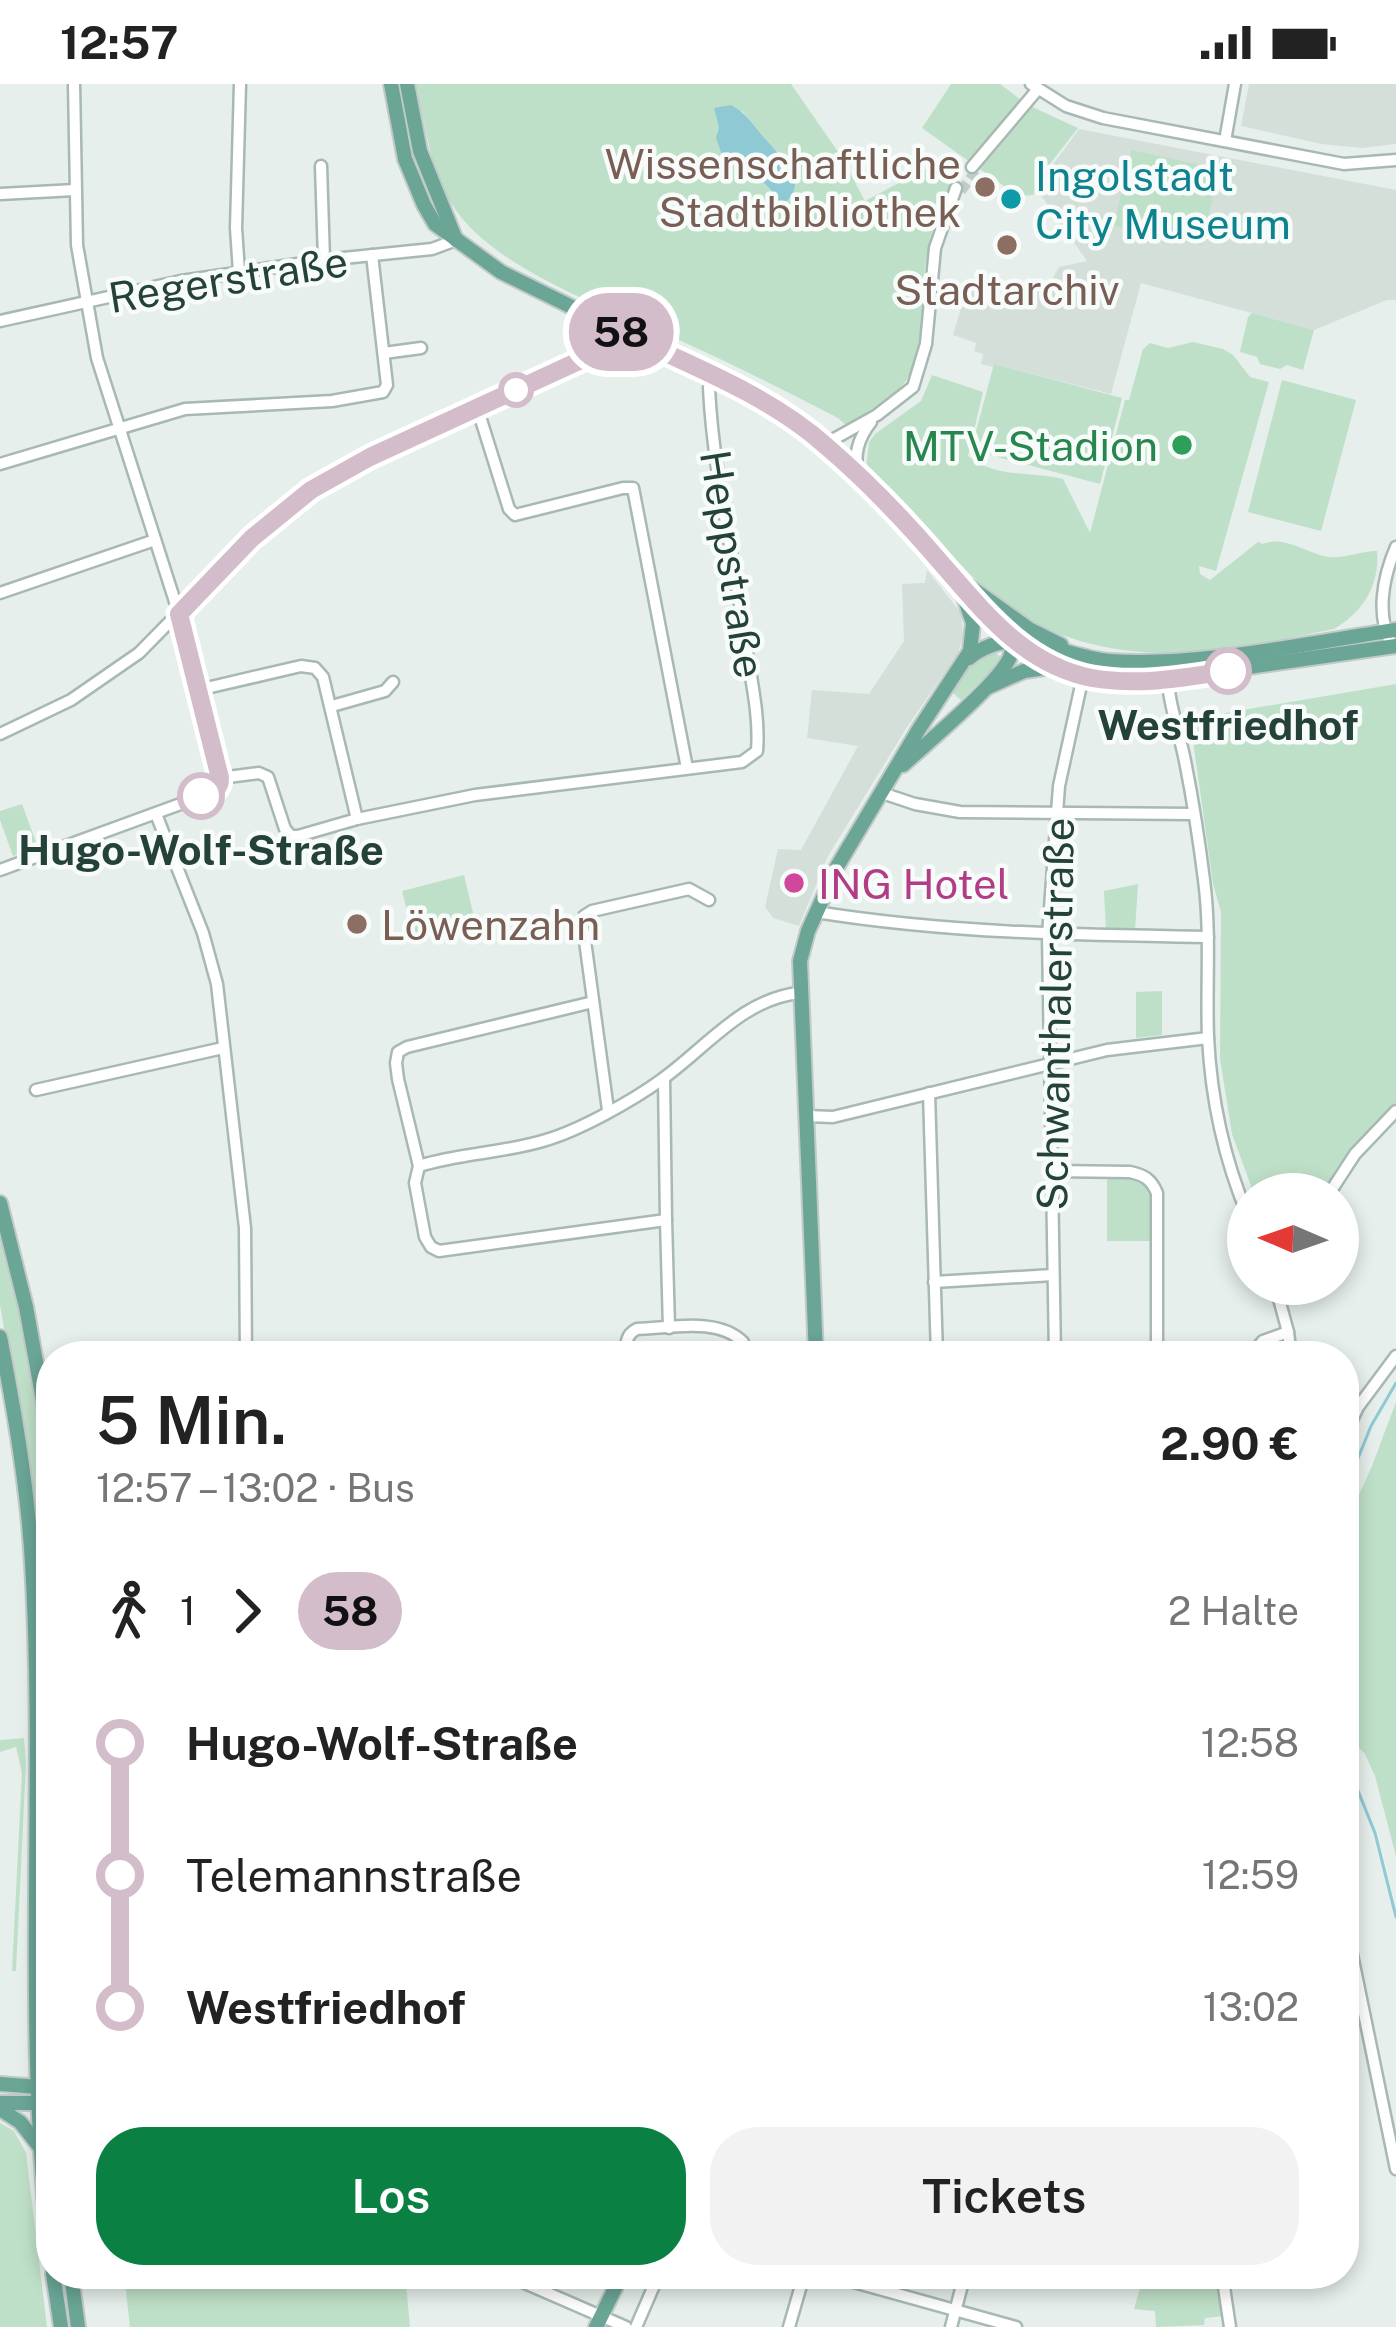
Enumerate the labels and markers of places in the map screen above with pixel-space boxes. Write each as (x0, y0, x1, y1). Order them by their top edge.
place label: Wissenschaftliche Stadtbibliothek (605, 139, 961, 236)
place label: Ingolstadt City Museum (1035, 151, 1291, 248)
marker: Wissenschaftliche Stadtbibliothek (972, 174, 998, 200)
marker: Ingolstadt City Museum (998, 186, 1024, 212)
marker: Stadtarchiv (994, 232, 1020, 258)
place label: Stadtarchiv (894, 265, 1120, 314)
unlabelled marker (500, 374, 532, 406)
place label: MTV-Stadion (903, 421, 1158, 470)
marker: MTV-Stadion (1169, 432, 1195, 458)
marker: Westfriedhof (1206, 649, 1250, 693)
place label: Westfriedhof (1098, 700, 1358, 749)
marker: Hugo-Wolf-Straße (179, 774, 223, 818)
place label: Hugo-Wolf-Straße (18, 825, 384, 874)
place label: ING Hotel (818, 859, 1010, 908)
marker: ING Hotel (781, 870, 807, 896)
place label: Löwenzahn (381, 900, 600, 949)
marker: Löwenzahn (344, 911, 370, 937)

